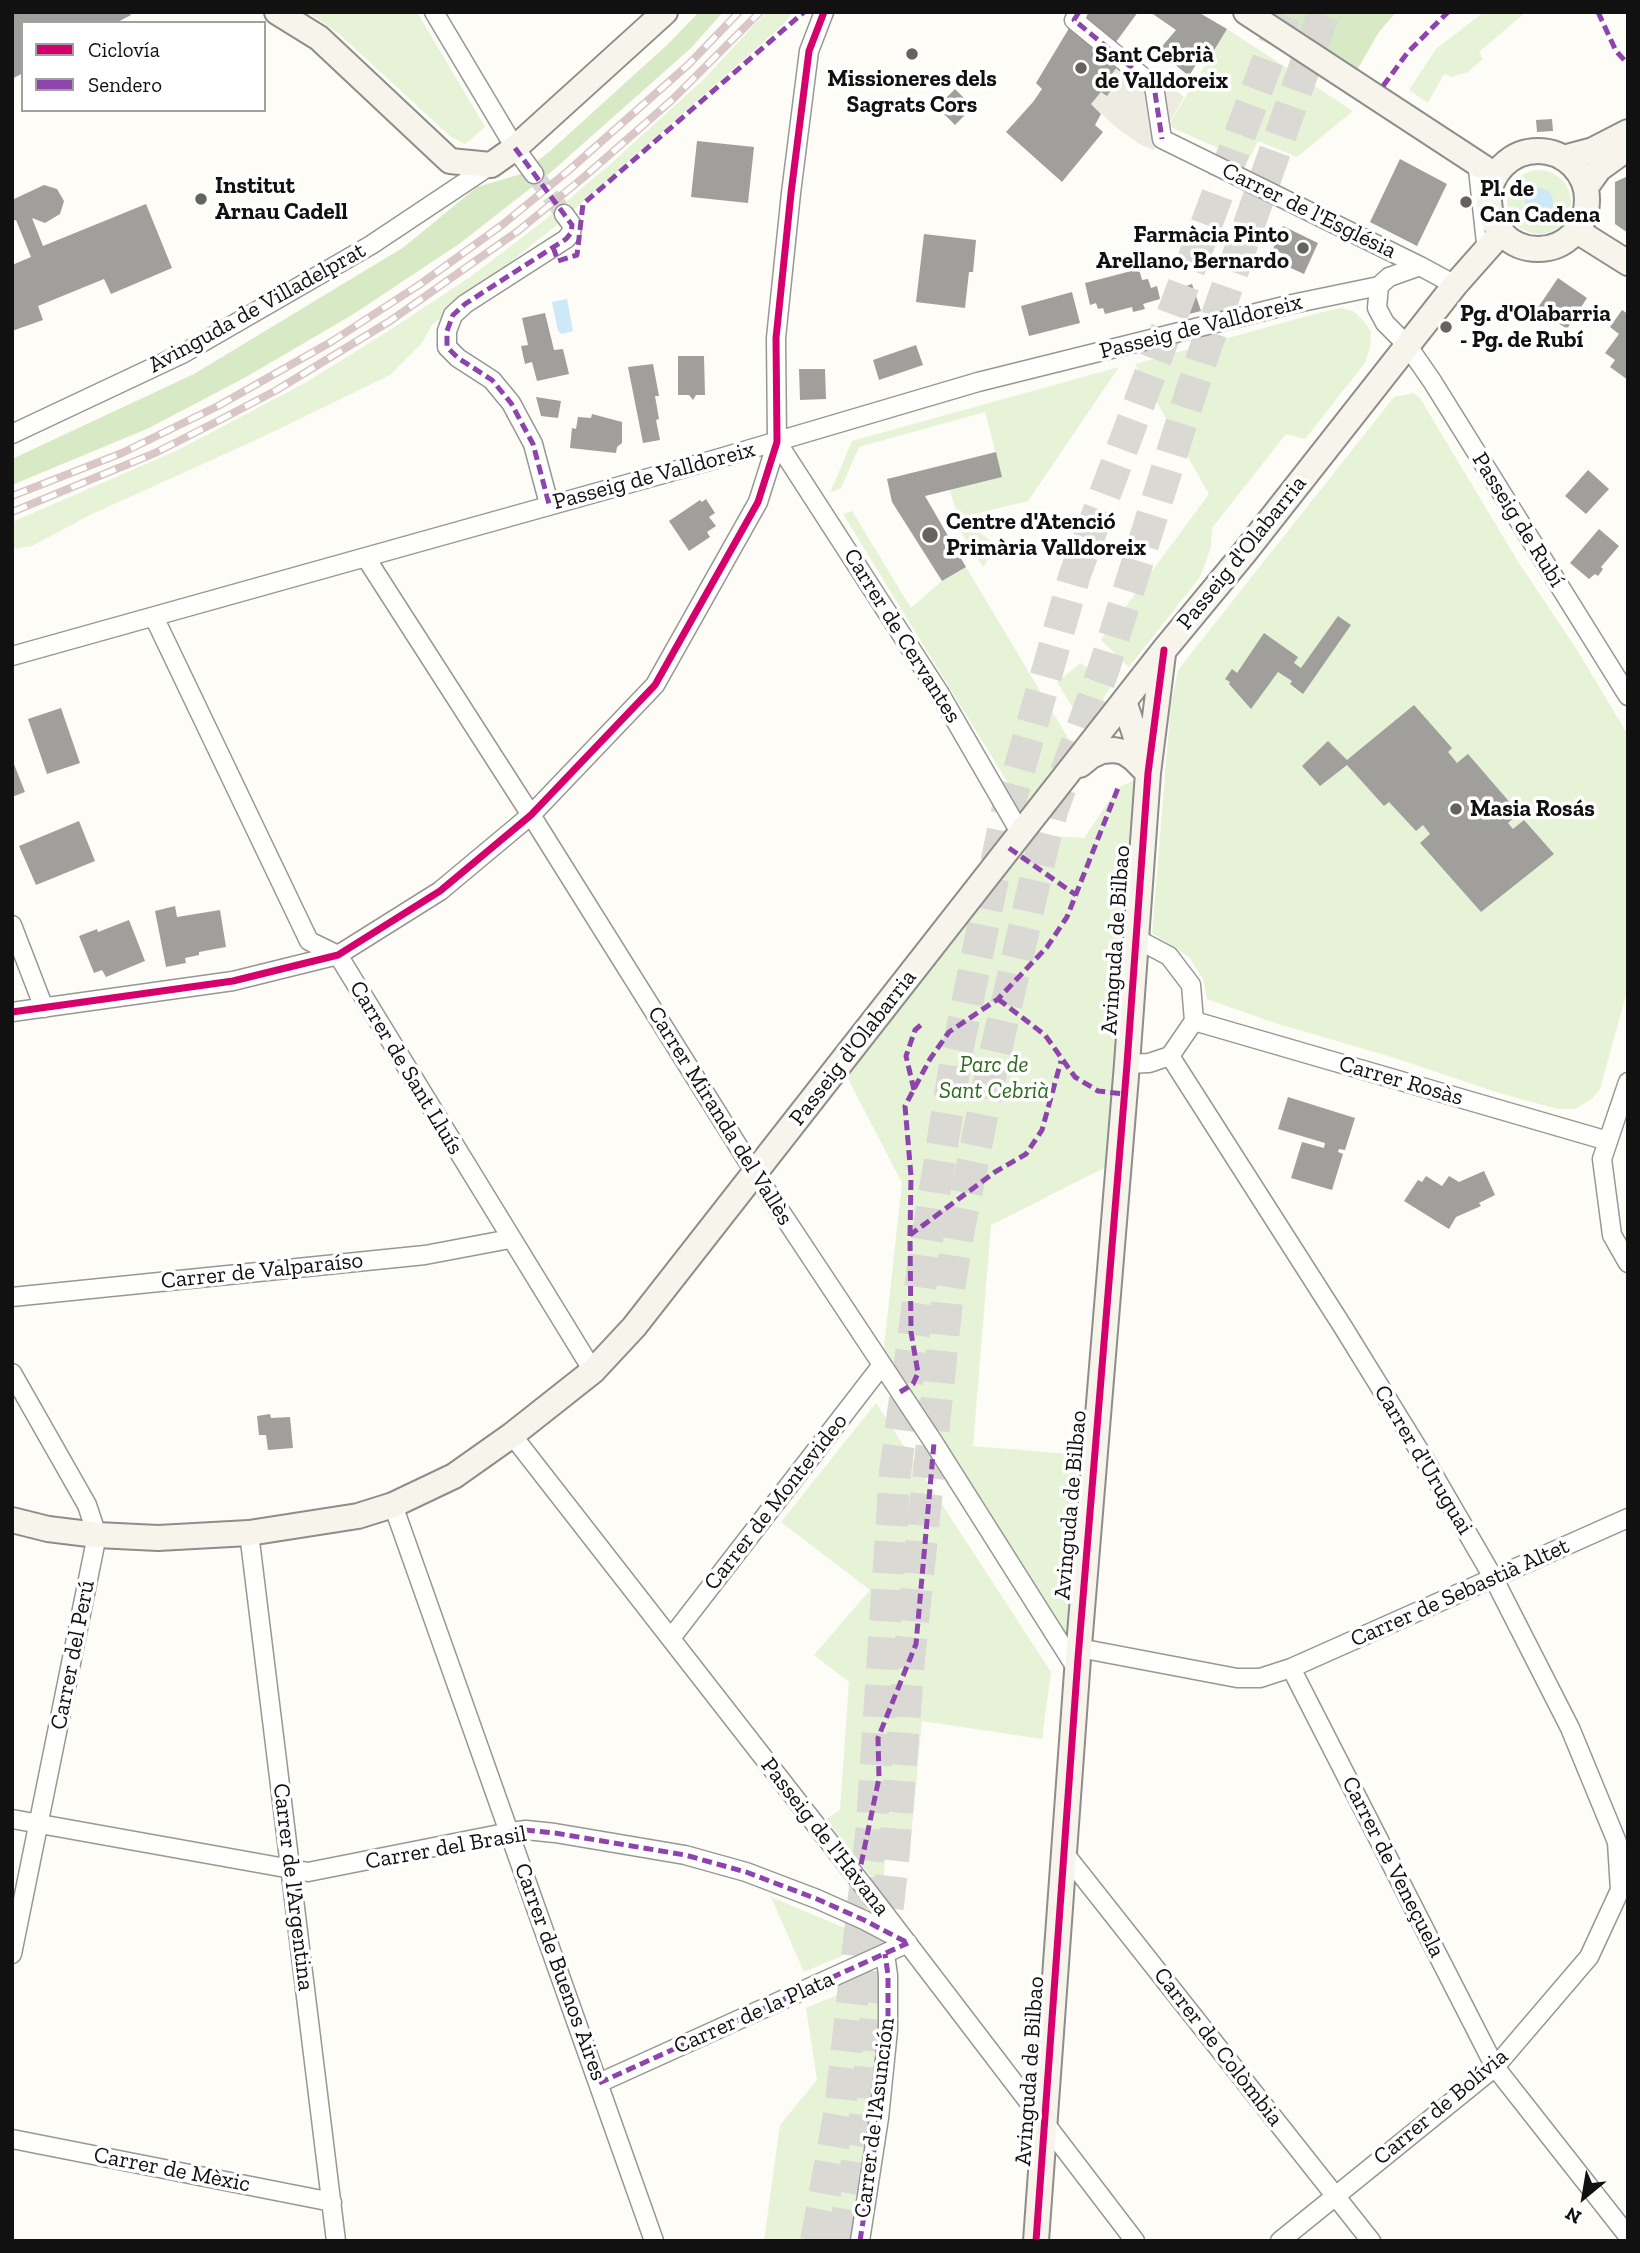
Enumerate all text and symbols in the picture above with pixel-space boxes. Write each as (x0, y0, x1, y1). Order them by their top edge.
legend (21, 21, 266, 112)
text: Ciclovía (88, 37, 160, 62)
place label: Sant Cebrià de Valldoreix (1095, 41, 1228, 95)
marker: Missioneres dels Sagrats Cors (904, 46, 920, 62)
marker: Sant Cebrià de Valldoreix (1073, 60, 1089, 76)
place label: Missioneres dels Sagrats Cors (827, 65, 997, 119)
text: Sendero (88, 72, 162, 97)
street label: Carrer de l'Església (1217, 157, 1401, 265)
place label: Institut Arnau Cadell (215, 172, 348, 226)
place label: Pl. de Can Cadena (1480, 175, 1600, 229)
marker: Institut Arnau Cadell (193, 191, 209, 207)
marker: Pl. de Can Cadena (1458, 194, 1474, 210)
place label: Farmàcia Pinto Arellano, Bernardo (1096, 221, 1289, 275)
street label: Avinguda de Villadelprat (144, 237, 370, 379)
marker: Farmàcia Pinto Arellano, Bernardo (1295, 240, 1311, 256)
street label: Passeig de Valldoreix (1097, 288, 1305, 366)
place label: Pg. d'Olabarria - Pg. de Rubí (1460, 300, 1611, 354)
marker: Pg. d'Olabarria - Pg. de Rubí (1438, 319, 1454, 335)
street label: Passeig de Valldoreix (550, 436, 758, 516)
street label: Passeig de Rubí (1466, 447, 1570, 593)
street label: Passeig d'Olabarria (1171, 470, 1313, 636)
place label: Centre d'Atenció Primària Valldoreix (946, 508, 1146, 562)
marker: Centre d'Atenció Primària Valldoreix (920, 525, 940, 545)
street label: Carrer de Cervantes (837, 544, 967, 728)
place label: Masia Rosás (1470, 795, 1595, 823)
marker: Masia Rosás (1448, 801, 1464, 817)
street label: Avinguda de Bilbao (1096, 844, 1136, 1036)
street label: Passeig d'Olabarria (784, 965, 922, 1131)
street label: Carrer de Sant Lluís (343, 976, 469, 1160)
street label: Carrer Miranda del Vallès (641, 1001, 799, 1231)
street label: Carrer Rosàs (1336, 1050, 1466, 1112)
park label: Parc de Sant Cebrià (939, 1051, 1049, 1105)
street label: Carrer de Valparaíso (160, 1247, 364, 1295)
street label: Carrer d'Uruguai (1368, 1380, 1478, 1540)
street label: Carrer de Montevideo (698, 1408, 854, 1596)
street label: Avinguda de Bilbao (1049, 1409, 1093, 1601)
street label: Carrer de Sebastià Altet (1346, 1532, 1574, 1654)
street label: Carrer del Perú (45, 1578, 101, 1732)
street label: Passeig de l'Havana (755, 1752, 895, 1922)
street label: Carrer de Veneçuela (1335, 1772, 1451, 1962)
street label: Carrer de l'Argentina (267, 1782, 319, 1992)
street label: Carrer del Brasil (363, 1820, 529, 1876)
street label: Carrer de Buenos Aires (508, 1859, 612, 2085)
street label: Carrer de Colòmbia (1147, 1962, 1289, 2132)
street label: Carrer de la Plata (670, 1965, 838, 2061)
street label: Avinguda de Bilbao (1010, 1975, 1050, 2167)
street label: Carrer de l'Asunción (849, 2016, 901, 2220)
street label: Carrer de Bolívia (1368, 2043, 1514, 2171)
street label: Carrer de Mèxic (91, 2141, 253, 2199)
north arrow (1549, 2162, 1619, 2232)
text: N (1561, 2202, 1585, 2229)

